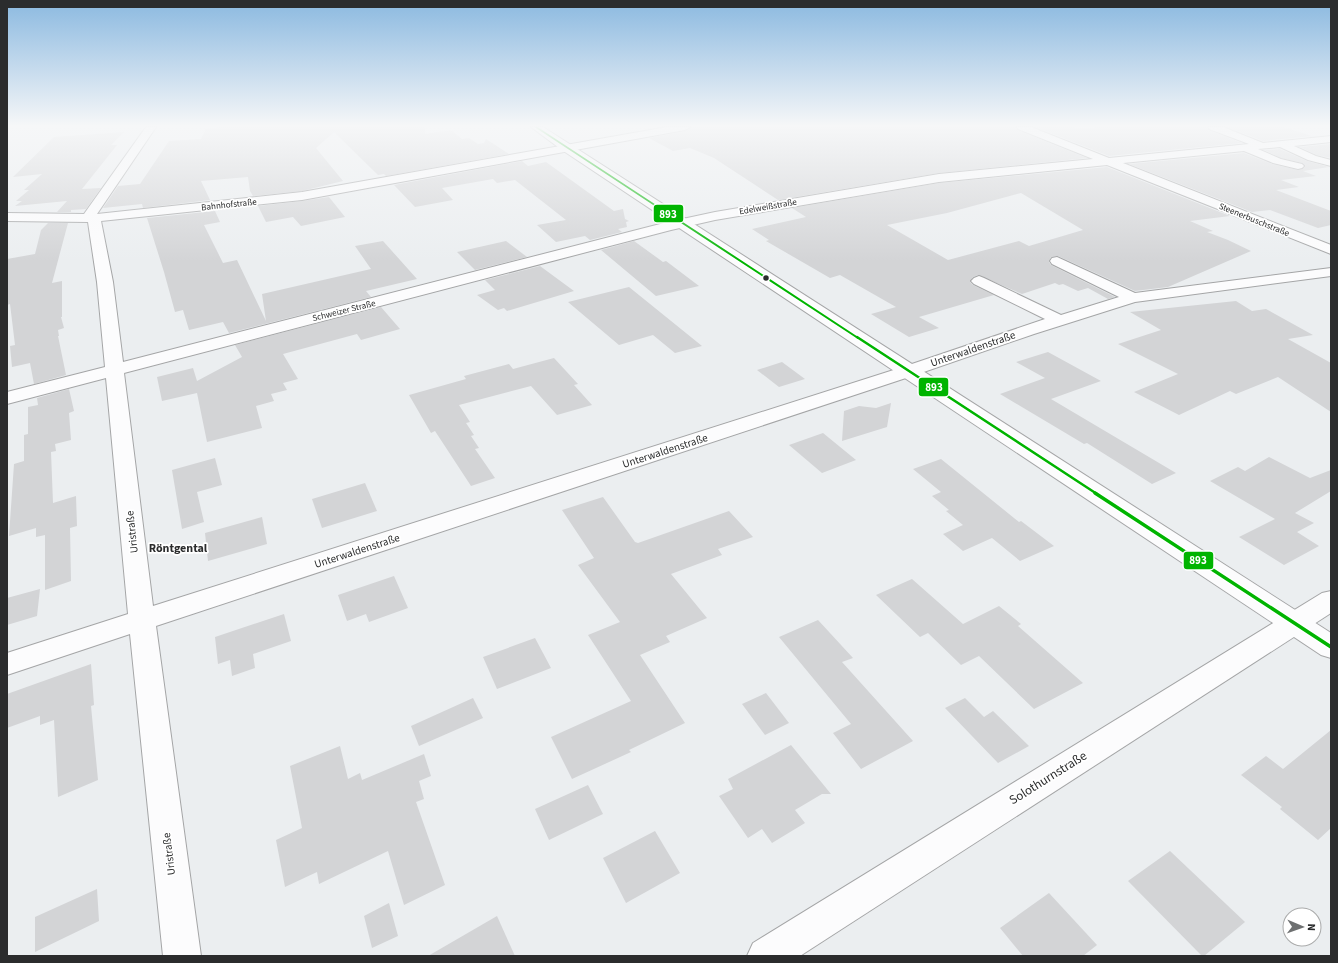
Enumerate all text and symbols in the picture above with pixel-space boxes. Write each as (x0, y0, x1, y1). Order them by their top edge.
street label: Edelweißstraße (738, 195, 798, 218)
street label: Bahnhofstraße (201, 196, 258, 214)
street label: Steenerbuschstraße (1217, 200, 1292, 240)
line badge: 893 (653, 204, 684, 223)
text: 893 (659, 207, 677, 222)
unlabelled marker (761, 273, 771, 283)
street label: Schweizer Straße (311, 297, 378, 325)
street label: Unterwaldenstraße (929, 327, 1018, 371)
line badge: 893 (918, 377, 949, 397)
text: 893 (925, 380, 943, 395)
street label: Unterwaldenstraße (620, 430, 710, 472)
street label: Uristraße (122, 509, 142, 554)
street label: Unterwaldenstraße (312, 530, 402, 572)
district label: Röntgental (149, 540, 208, 557)
line badge: 893 (1183, 551, 1214, 570)
text: 893 (1189, 553, 1207, 568)
street label: Solothurnstraße (1006, 747, 1090, 809)
street label: Uristraße (159, 831, 179, 876)
north arrow (1282, 907, 1322, 947)
text: N (1304, 923, 1319, 931)

